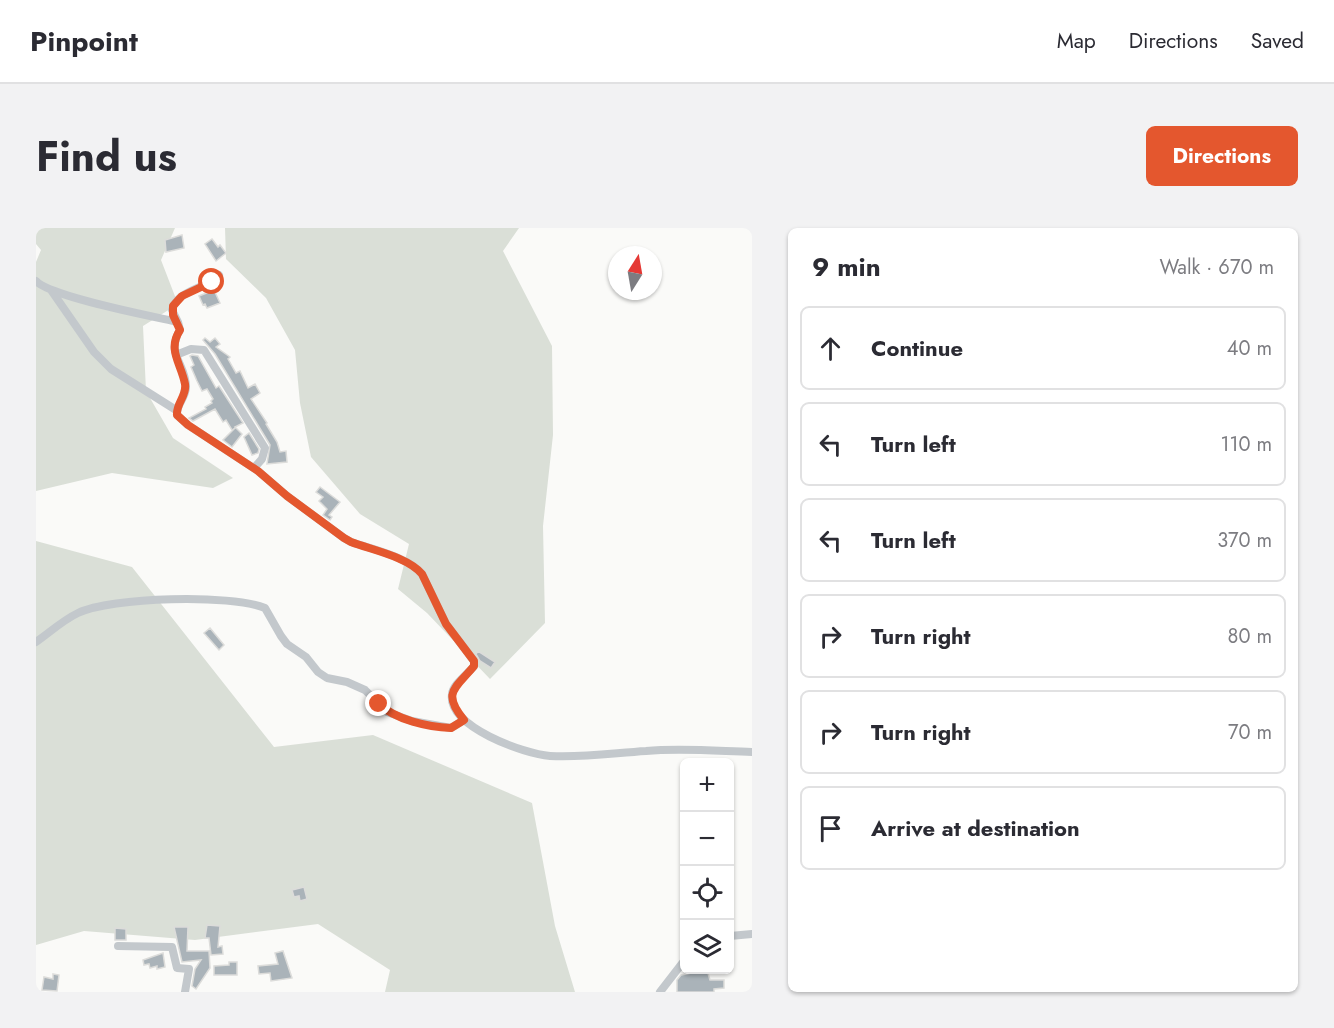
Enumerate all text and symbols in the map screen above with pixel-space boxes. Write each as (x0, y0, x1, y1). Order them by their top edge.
text: Pinpoint (30, 21, 138, 62)
text: Map (1057, 26, 1096, 56)
text: Directions (1129, 26, 1218, 56)
text: Saved (1251, 26, 1304, 56)
text: Find us (36, 126, 177, 187)
button: Directions (1146, 126, 1298, 186)
north arrow (608, 246, 662, 300)
text: 9 min (812, 248, 881, 286)
text: Walk · 670 m (1160, 253, 1274, 282)
route start (198, 268, 224, 294)
icon: ahead (814, 332, 847, 365)
text: Continue (871, 332, 963, 364)
text: 40 m (1227, 334, 1272, 363)
icon: left (814, 428, 847, 461)
text: Turn left (871, 428, 956, 460)
text: 110 m (1220, 430, 1272, 459)
icon: left (814, 524, 847, 557)
text: Turn left (871, 524, 956, 556)
text: 370 m (1217, 526, 1272, 555)
icon: right (814, 620, 847, 653)
text: Turn right (871, 620, 971, 652)
text: 80 m (1227, 622, 1272, 651)
route end (365, 690, 391, 716)
icon: right (814, 716, 847, 749)
text: Turn right (871, 716, 971, 748)
text: 70 m (1228, 718, 1272, 747)
map controls (680, 758, 734, 974)
button: + (680, 758, 734, 812)
button: − (680, 812, 734, 866)
icon: arrive (814, 812, 847, 845)
text: Arrive at destination (871, 812, 1080, 844)
button: locate (680, 866, 734, 920)
button: layers (680, 920, 734, 974)

